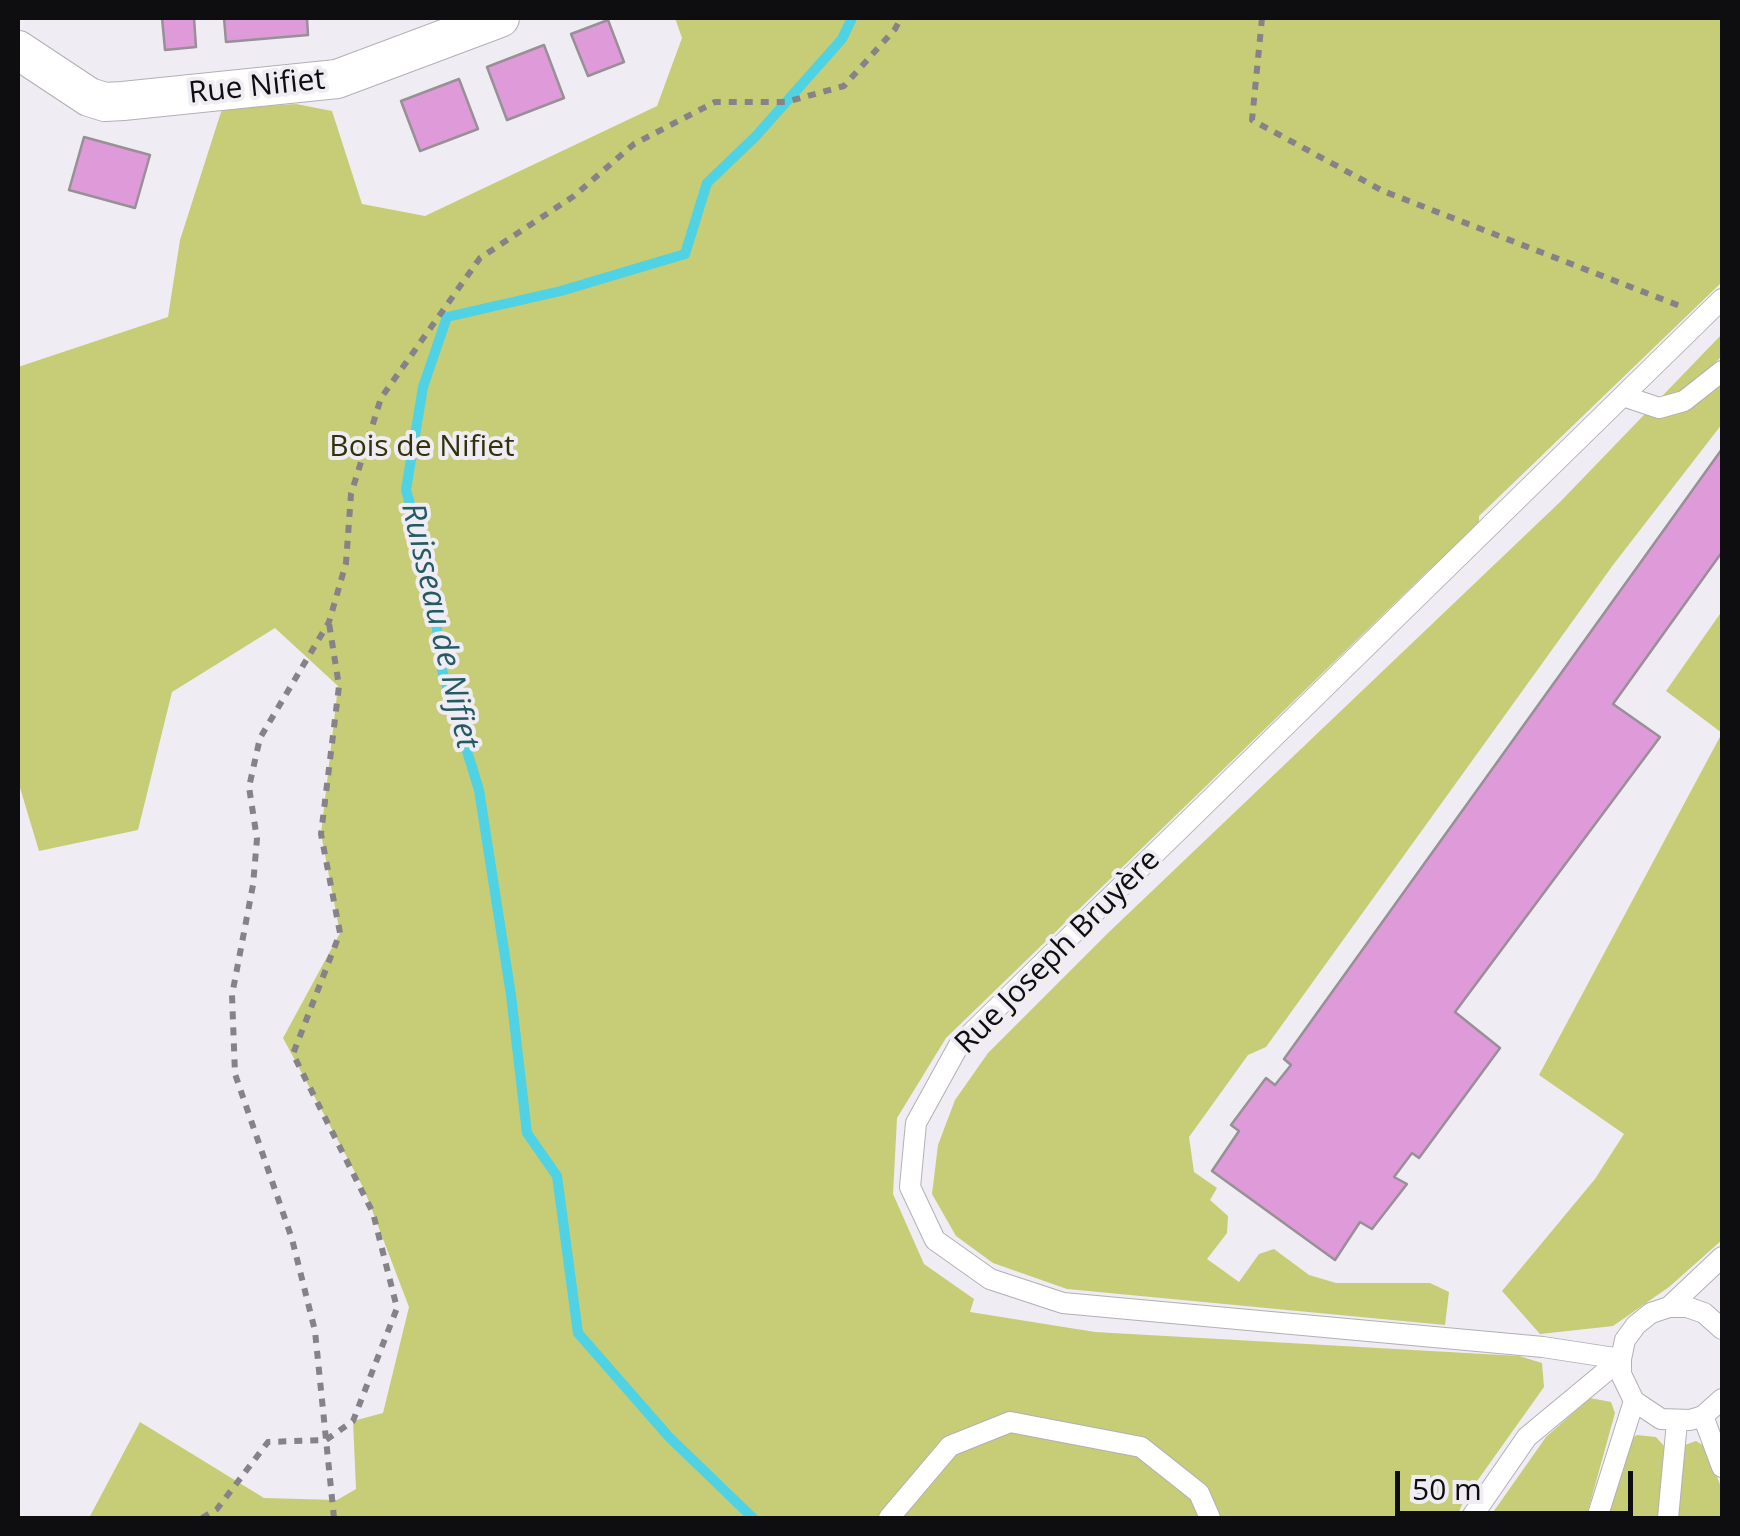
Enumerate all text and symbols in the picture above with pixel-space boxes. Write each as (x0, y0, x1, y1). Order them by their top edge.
street label: Rue Nifiet (187, 62, 327, 112)
park label: Bois de Nifiet (329, 429, 515, 465)
water label: Ruisseau de Nifiet (392, 499, 486, 753)
street label: Rue Joseph Bruyère (948, 842, 1168, 1062)
scale bar (1400, 1451, 1638, 1513)
text: 50 m (1412, 1468, 1482, 1509)

